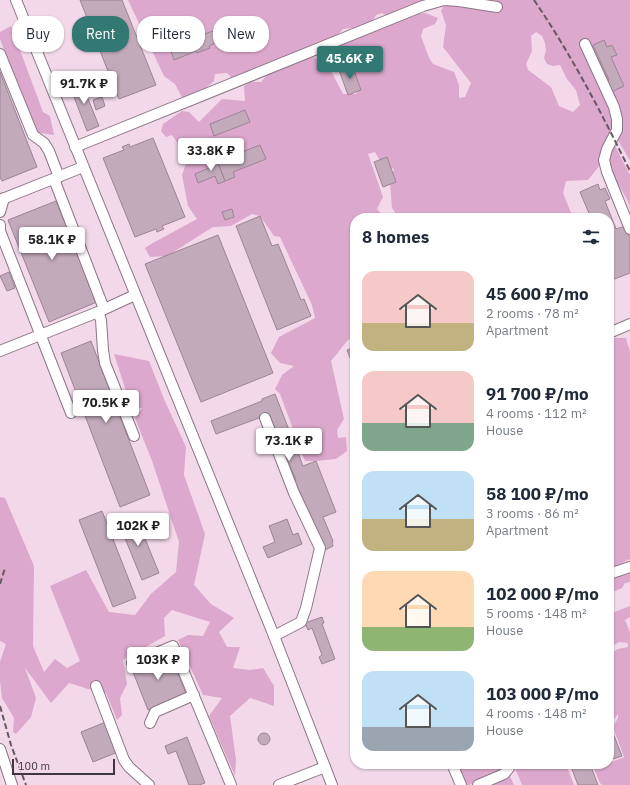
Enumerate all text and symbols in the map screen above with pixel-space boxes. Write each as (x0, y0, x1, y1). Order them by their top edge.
chip: Buy (12, 16, 64, 52)
chip: Rent (72, 16, 129, 52)
chip: Filters (137, 16, 205, 52)
chip: New (213, 16, 269, 52)
pin: 45.6K ₽ (313, 46, 387, 80)
text: 45.6K ₽ (326, 50, 374, 67)
pin: 91.7K ₽ (47, 71, 121, 105)
text: 91.7K ₽ (60, 75, 108, 92)
pin: 33.8K ₽ (174, 138, 248, 172)
text: 33.8K ₽ (187, 142, 235, 159)
text: 8 homes (362, 226, 429, 248)
icon: filters (580, 226, 602, 248)
pin: 58.1K ₽ (15, 227, 89, 261)
text: 58.1K ₽ (28, 231, 76, 248)
text: 45 600 ₽/mo (486, 283, 589, 305)
icon: home (394, 287, 442, 335)
text: 2 rooms · 78 m² (486, 305, 579, 322)
text: Apartment (486, 322, 549, 339)
text: 91 700 ₽/mo (486, 383, 589, 405)
icon: home (394, 387, 442, 435)
pin: 70.5K ₽ (69, 390, 143, 424)
text: 70.5K ₽ (82, 394, 130, 411)
text: 4 rooms · 112 m² (486, 405, 587, 422)
text: House (486, 422, 523, 439)
pin: 73.1K ₽ (252, 428, 326, 462)
text: 73.1K ₽ (265, 432, 313, 449)
text: 58 100 ₽/mo (486, 483, 589, 505)
icon: home (394, 487, 442, 535)
text: 3 rooms · 86 m² (486, 505, 579, 522)
pin: 102K ₽ (105, 513, 171, 547)
text: 102K ₽ (116, 517, 160, 534)
text: Apartment (486, 522, 549, 539)
text: 102 000 ₽/mo (486, 583, 599, 605)
icon: home (394, 587, 442, 635)
text: 5 rooms · 148 m² (486, 605, 587, 622)
text: House (486, 622, 523, 639)
pin: 103K ₽ (125, 647, 191, 681)
text: 103K ₽ (136, 651, 180, 668)
text: 103 000 ₽/mo (486, 683, 599, 705)
icon: home (394, 687, 442, 735)
text: 4 rooms · 148 m² (486, 705, 587, 722)
text: House (486, 722, 523, 739)
scale bar (12, 757, 115, 776)
text: 100 m (18, 759, 50, 773)

